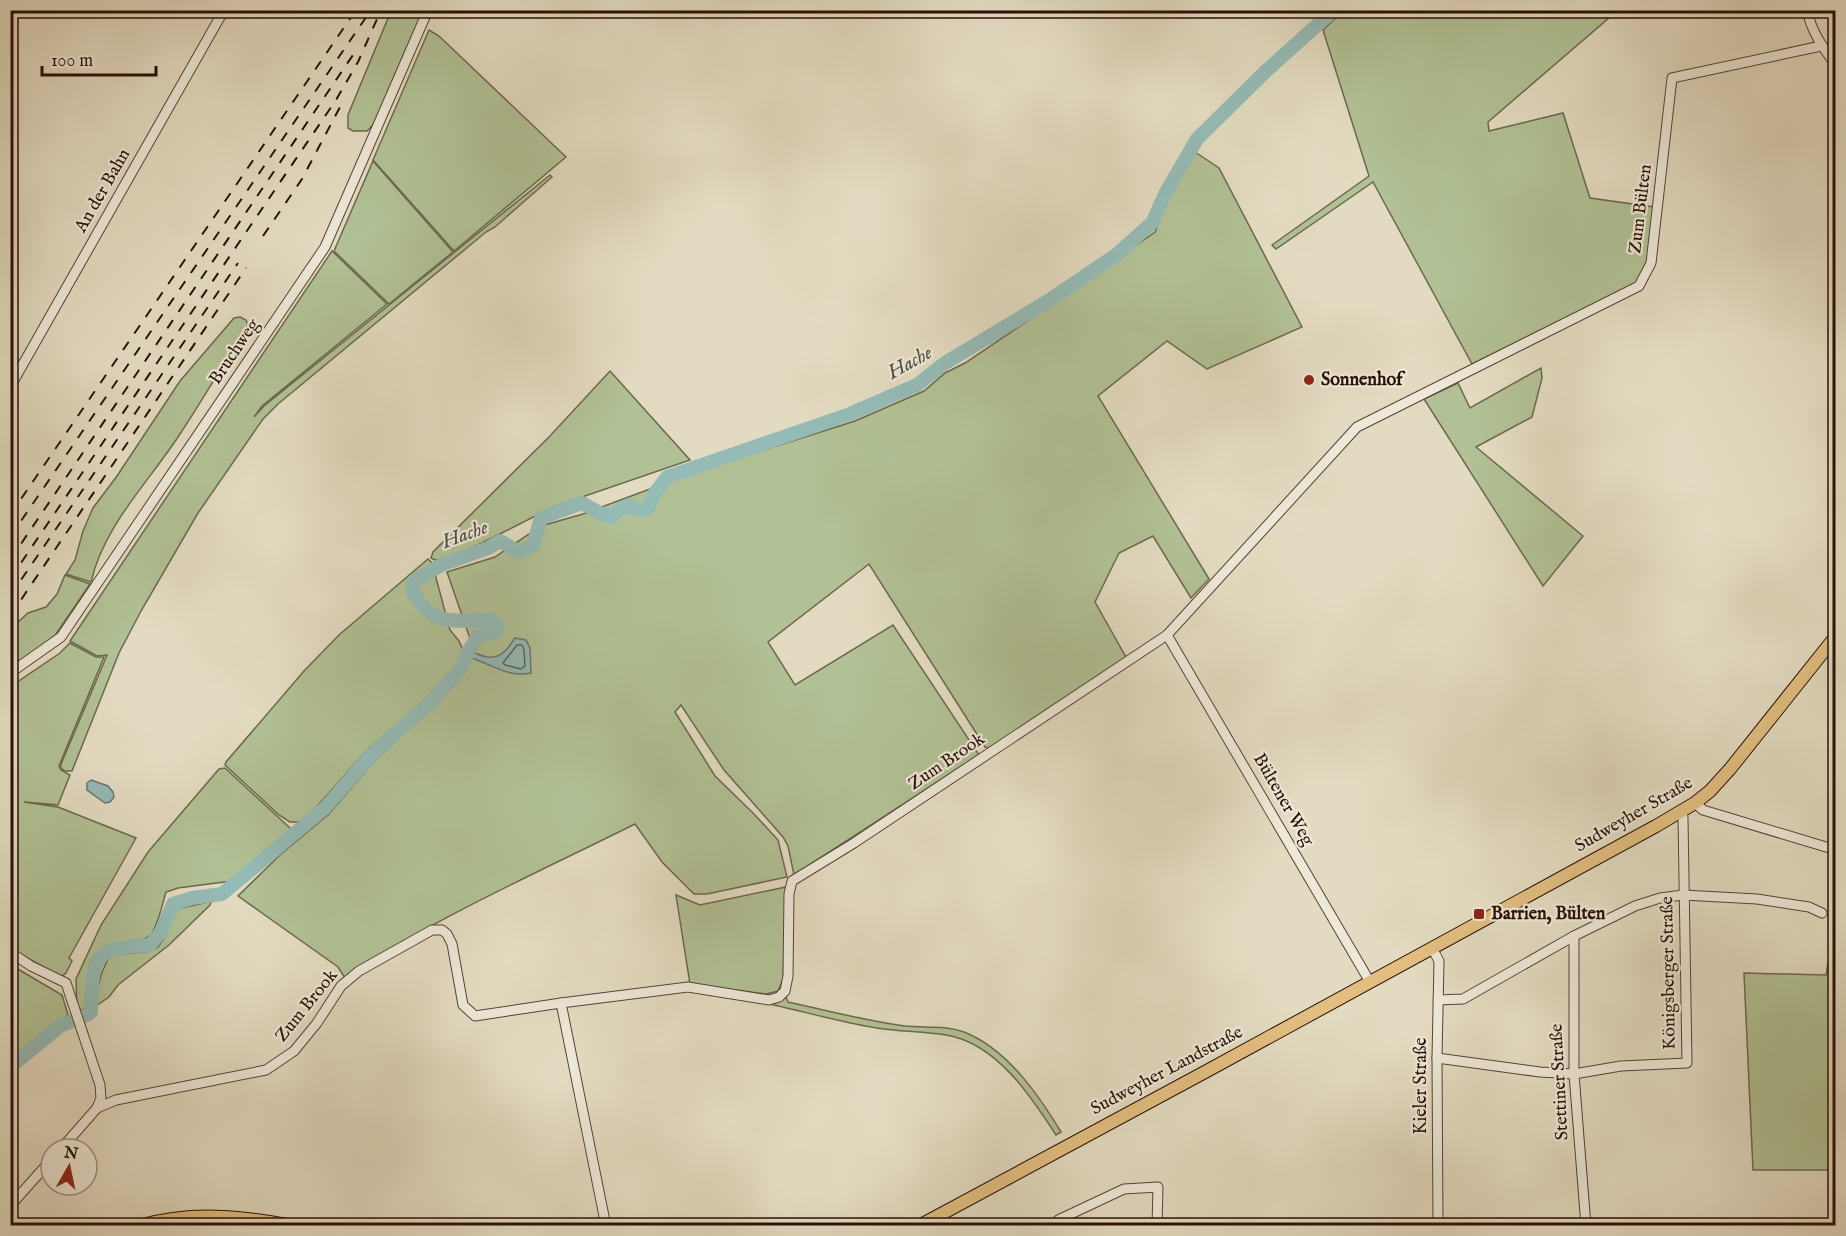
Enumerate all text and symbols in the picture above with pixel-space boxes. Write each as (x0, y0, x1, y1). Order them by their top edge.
scale bar (42, 39, 156, 77)
text: 100 m (51, 50, 93, 73)
street label: An der Bahn (69, 145, 136, 238)
street label: Zum Bülten (1624, 163, 1658, 255)
street label: Bruchweg (205, 314, 266, 389)
water label: Hache (882, 340, 937, 386)
place label: Sonnenhof (1321, 369, 1406, 392)
marker: Sonnenhof (1302, 373, 1316, 387)
water label: Hache (438, 515, 492, 555)
street label: Zum Brook (904, 728, 990, 796)
street label: Bültener Weg (1247, 750, 1319, 851)
street label: Sudweyher Straße (1571, 772, 1697, 858)
street label: Königsberger Straße (1656, 896, 1682, 1050)
place label: Barrien, Bülten (1491, 903, 1606, 926)
marker: Barrien, Bülten (1472, 907, 1486, 921)
street label: Zum Brook (271, 965, 344, 1047)
street label: Sudweyher Landstraße (1087, 1021, 1247, 1121)
street label: Stettiner Straße (1545, 1023, 1575, 1141)
street label: Kieler Straße (1410, 1038, 1433, 1135)
north arrow (39, 1137, 99, 1197)
text: N (62, 1143, 80, 1165)

